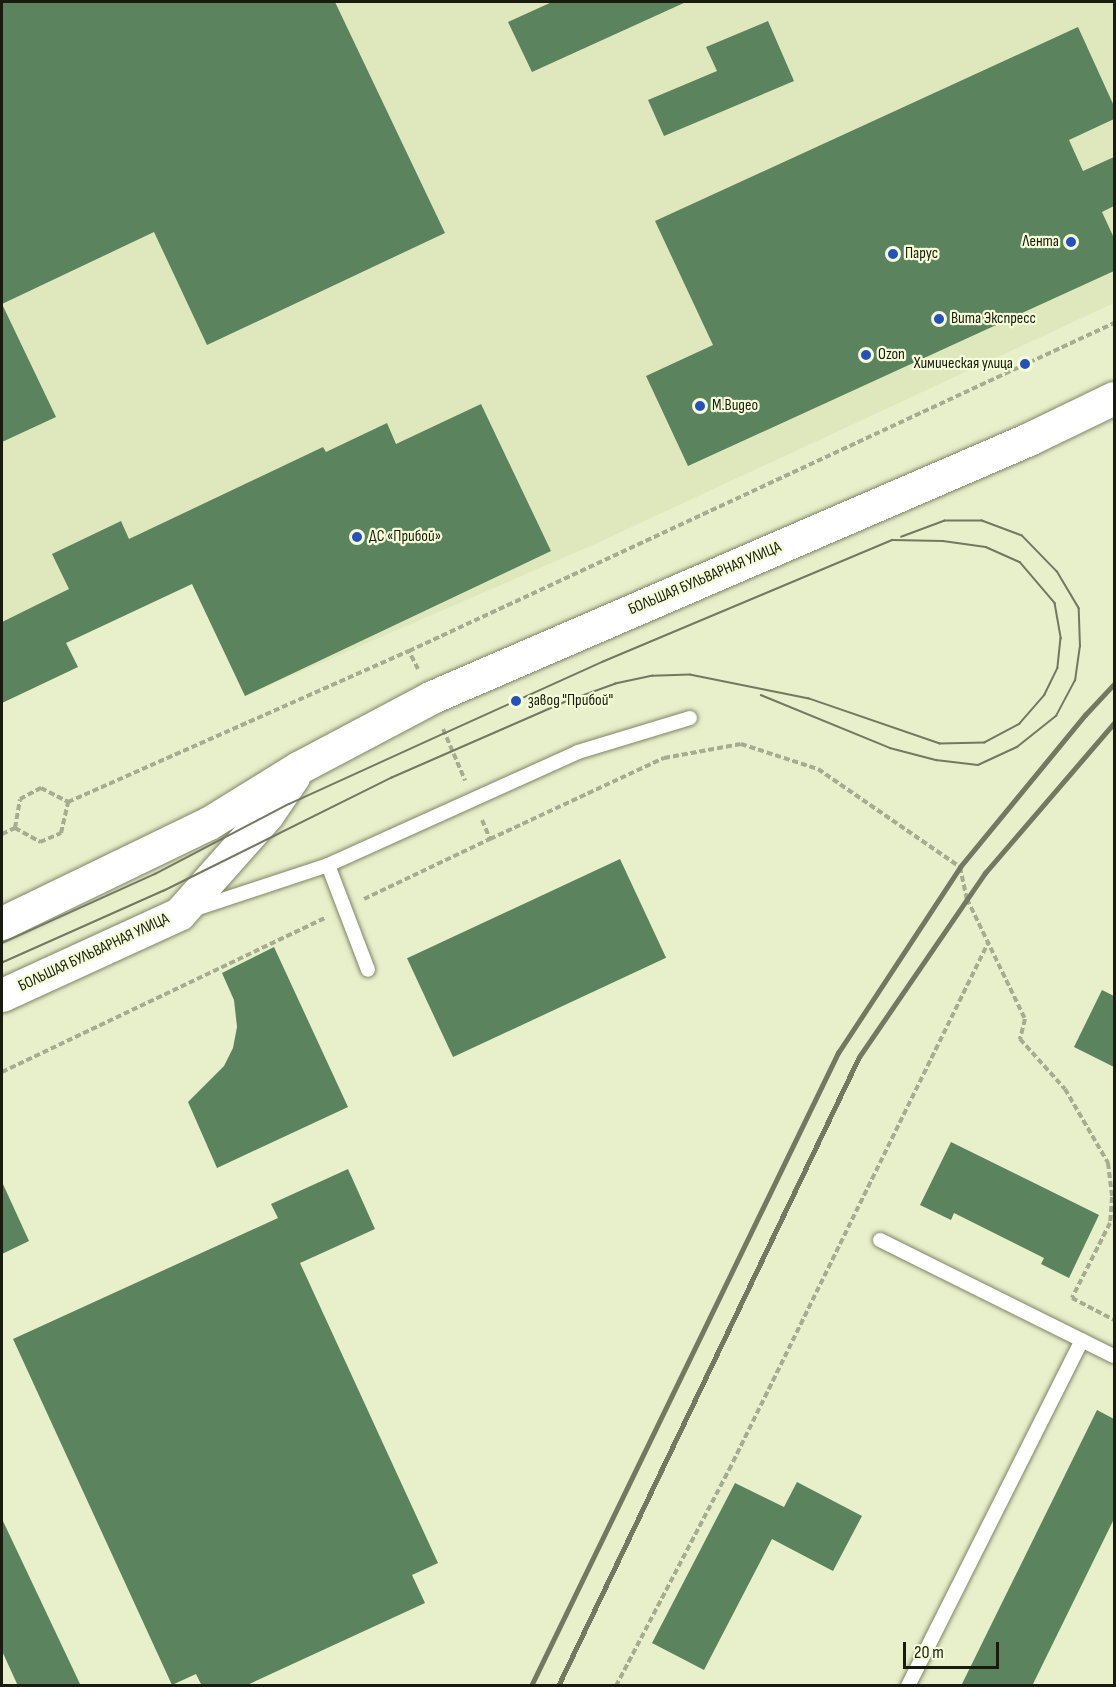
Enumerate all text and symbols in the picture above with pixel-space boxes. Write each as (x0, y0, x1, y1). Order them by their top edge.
place label: Лента (1022, 232, 1059, 252)
marker: Лента (1064, 235, 1078, 249)
place label: Парус (905, 244, 938, 264)
marker: Парус (886, 247, 900, 261)
place label: Вита Экспресс (951, 309, 1036, 329)
marker: Вита Экспресс (932, 312, 946, 326)
place label: Ozon (878, 345, 905, 365)
marker: Ozon (859, 348, 873, 362)
place label: Химическая улица (914, 354, 1013, 374)
marker: Химическая улица (1018, 357, 1032, 371)
place label: М.Видео (712, 396, 758, 416)
marker: М.Видео (693, 399, 707, 413)
place label: ДC «Прибой» (369, 527, 441, 547)
marker: ДC «Прибой» (350, 530, 364, 544)
street label: БОЛЬШАЯ БУЛЬВАРНАЯ УЛИЦА (626, 538, 784, 620)
place label: завод "Прибой" (528, 691, 613, 711)
marker: завод "Прибой" (509, 694, 523, 708)
street label: БОЛЬШАЯ БУЛЬВАРНАЯ УЛИЦА (16, 910, 172, 996)
scale bar (906, 1630, 1002, 1668)
text: 20 m (914, 1642, 944, 1663)

